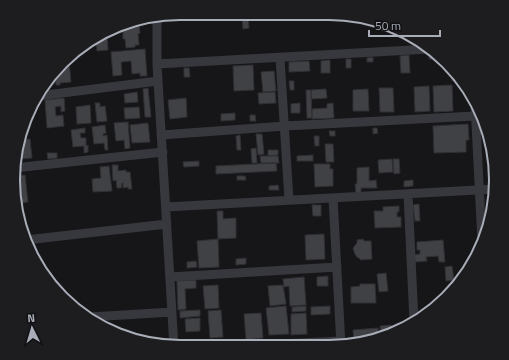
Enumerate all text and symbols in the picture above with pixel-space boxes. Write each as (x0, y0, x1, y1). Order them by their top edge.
scale bar (369, 12, 440, 38)
text: 50 m (375, 16, 401, 35)
north arrow (12, 308, 52, 348)
text: N (27, 310, 36, 326)

